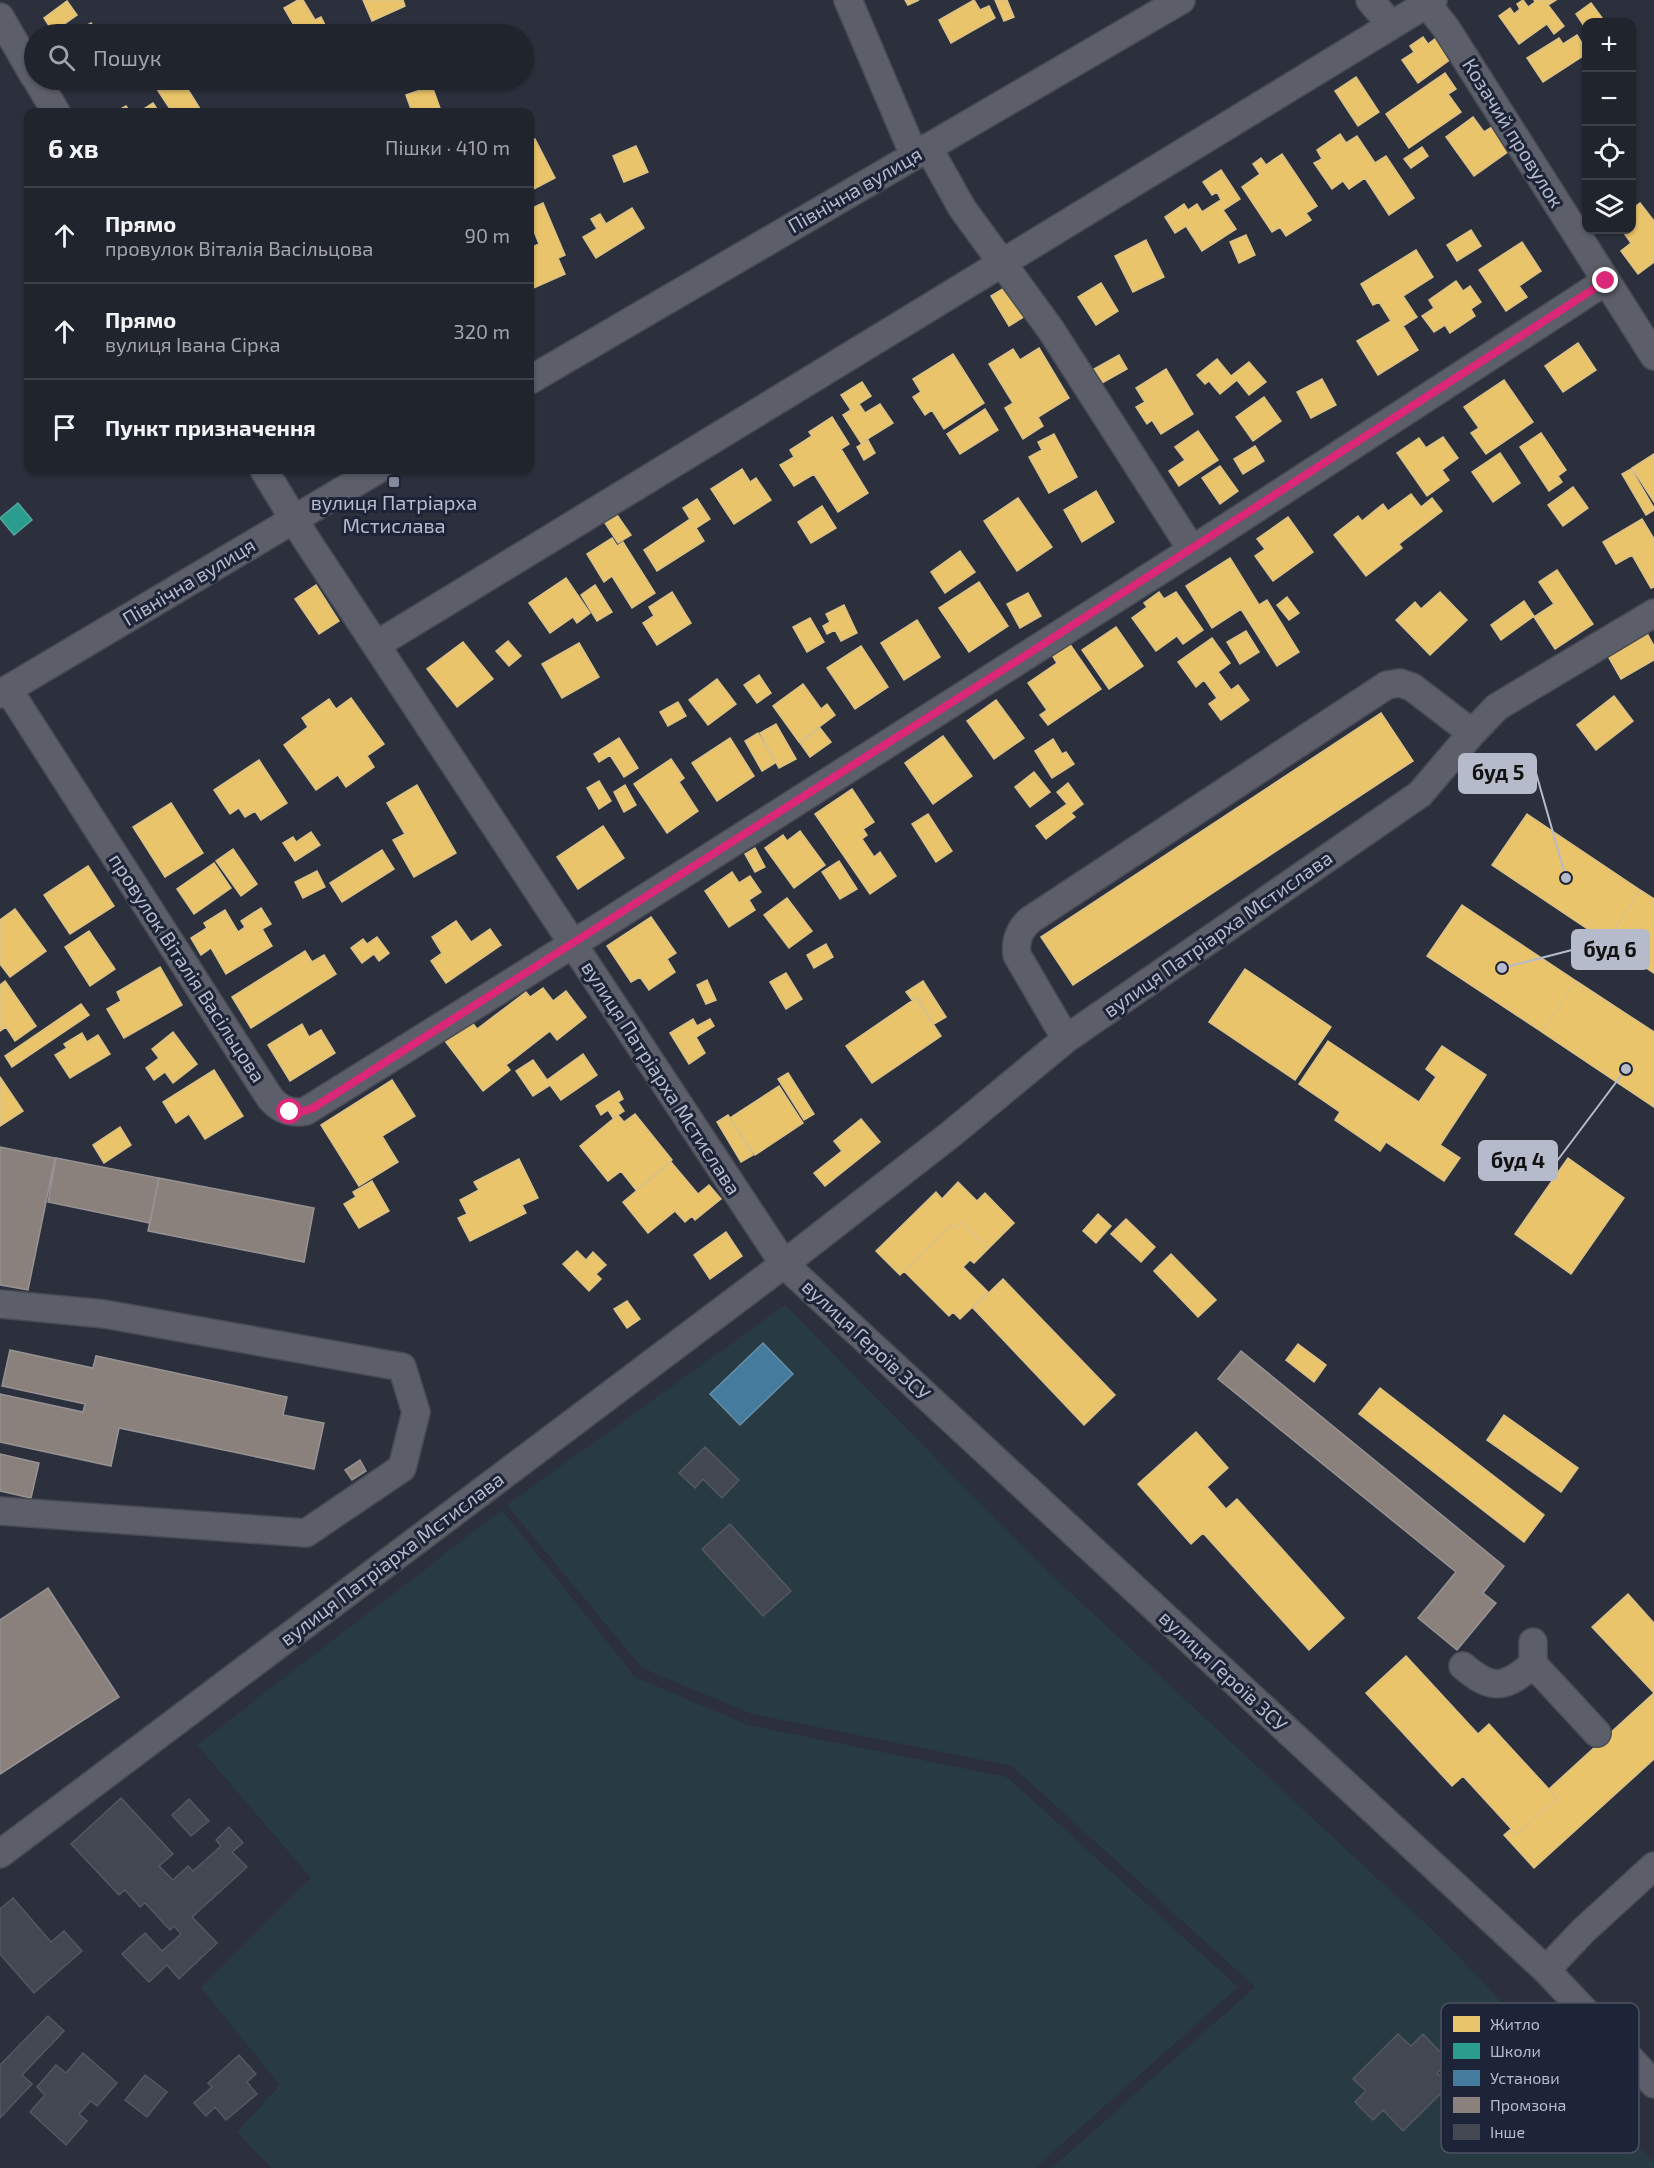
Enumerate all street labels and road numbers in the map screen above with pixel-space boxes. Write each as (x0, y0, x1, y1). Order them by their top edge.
street label: Козачий провулок (1457, 53, 1570, 212)
street label: Північна вулиця (783, 141, 926, 238)
street label: Північна вулиця (118, 532, 260, 631)
street label: вулиця Патріарха Мстислава (1098, 845, 1337, 1022)
street label: провулок Віталія Васільцова (104, 848, 271, 1087)
street label: вулиця Патріарха Мстислава (576, 956, 747, 1199)
street label: вулиця Героїв ЗСУ (797, 1274, 936, 1406)
street label: вулиця Патріарха Мстислава (275, 1466, 509, 1651)
street label: вулиця Героїв ЗСУ (1154, 1605, 1293, 1737)

